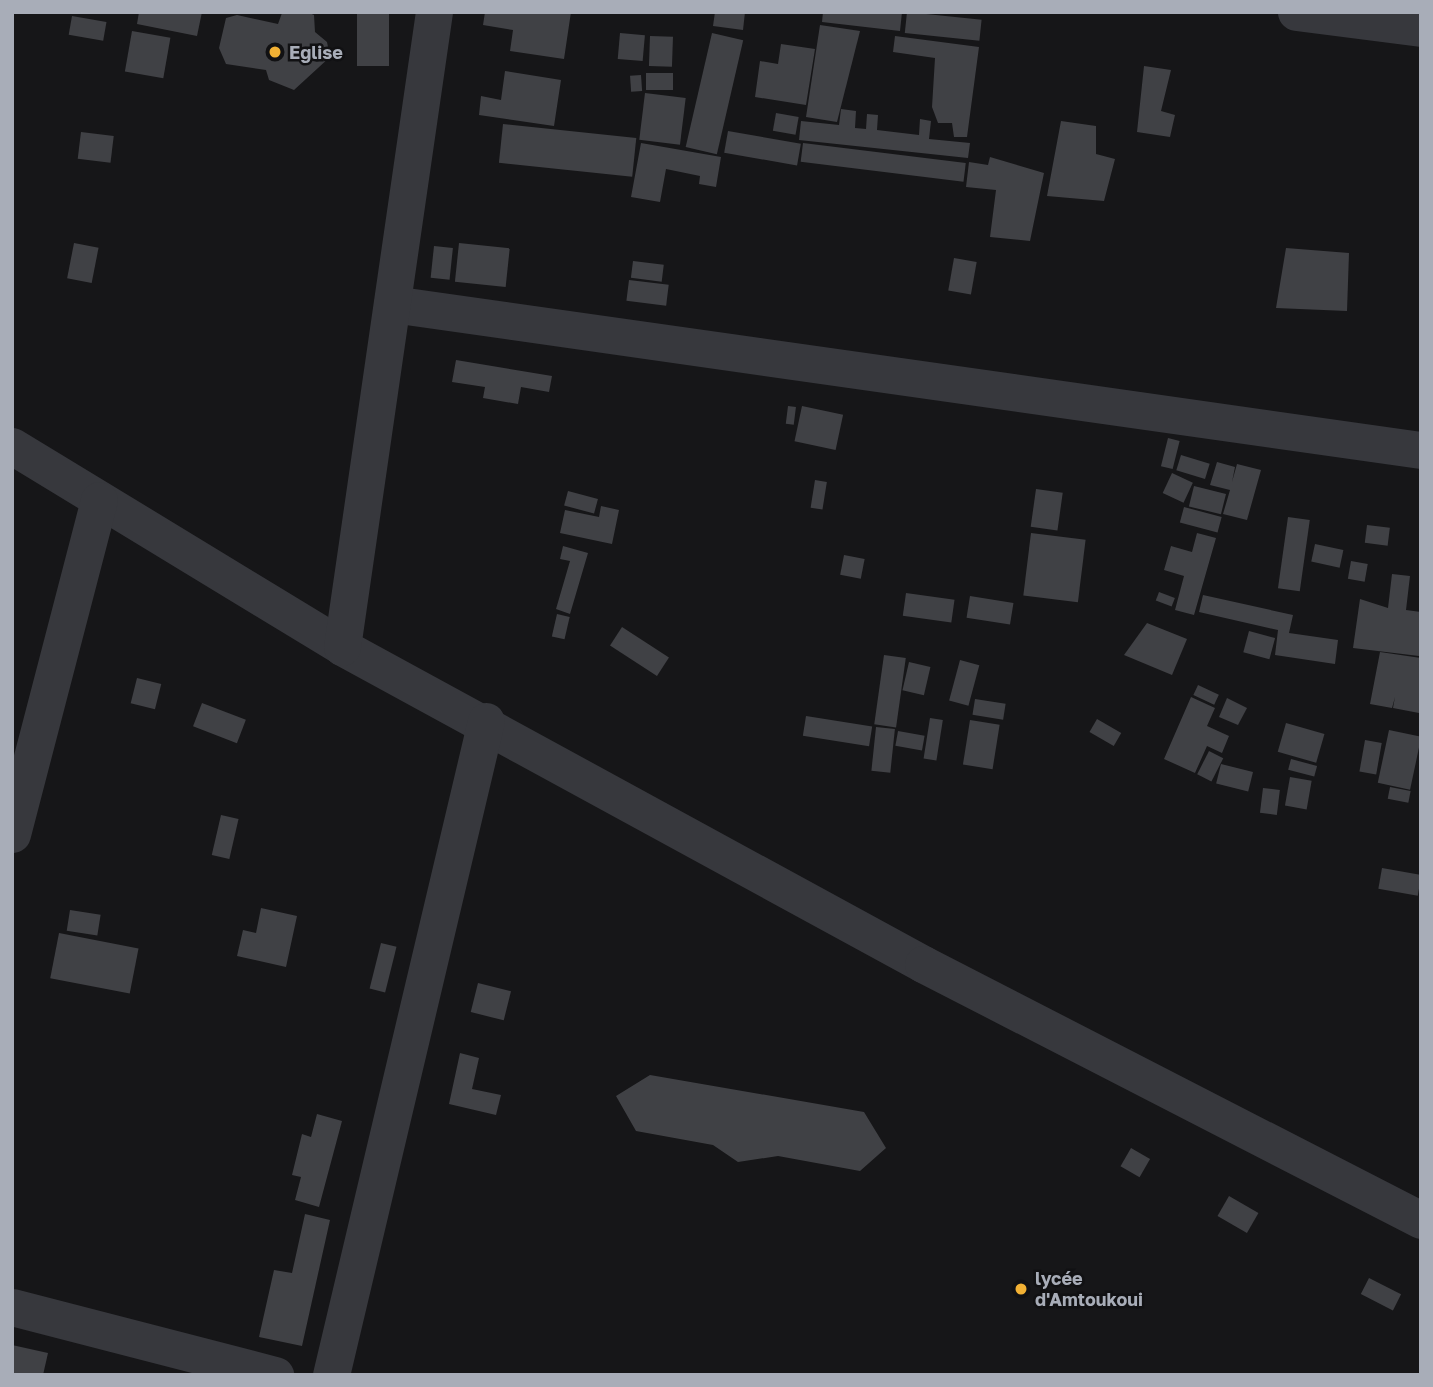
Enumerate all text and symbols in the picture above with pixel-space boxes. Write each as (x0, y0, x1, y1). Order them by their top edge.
place label: Eglise (289, 41, 343, 63)
marker: Eglise (267, 44, 283, 60)
place label: lycée d'Amtoukoui (1035, 1268, 1143, 1310)
marker: lycée d'Amtoukoui (1013, 1281, 1029, 1297)

